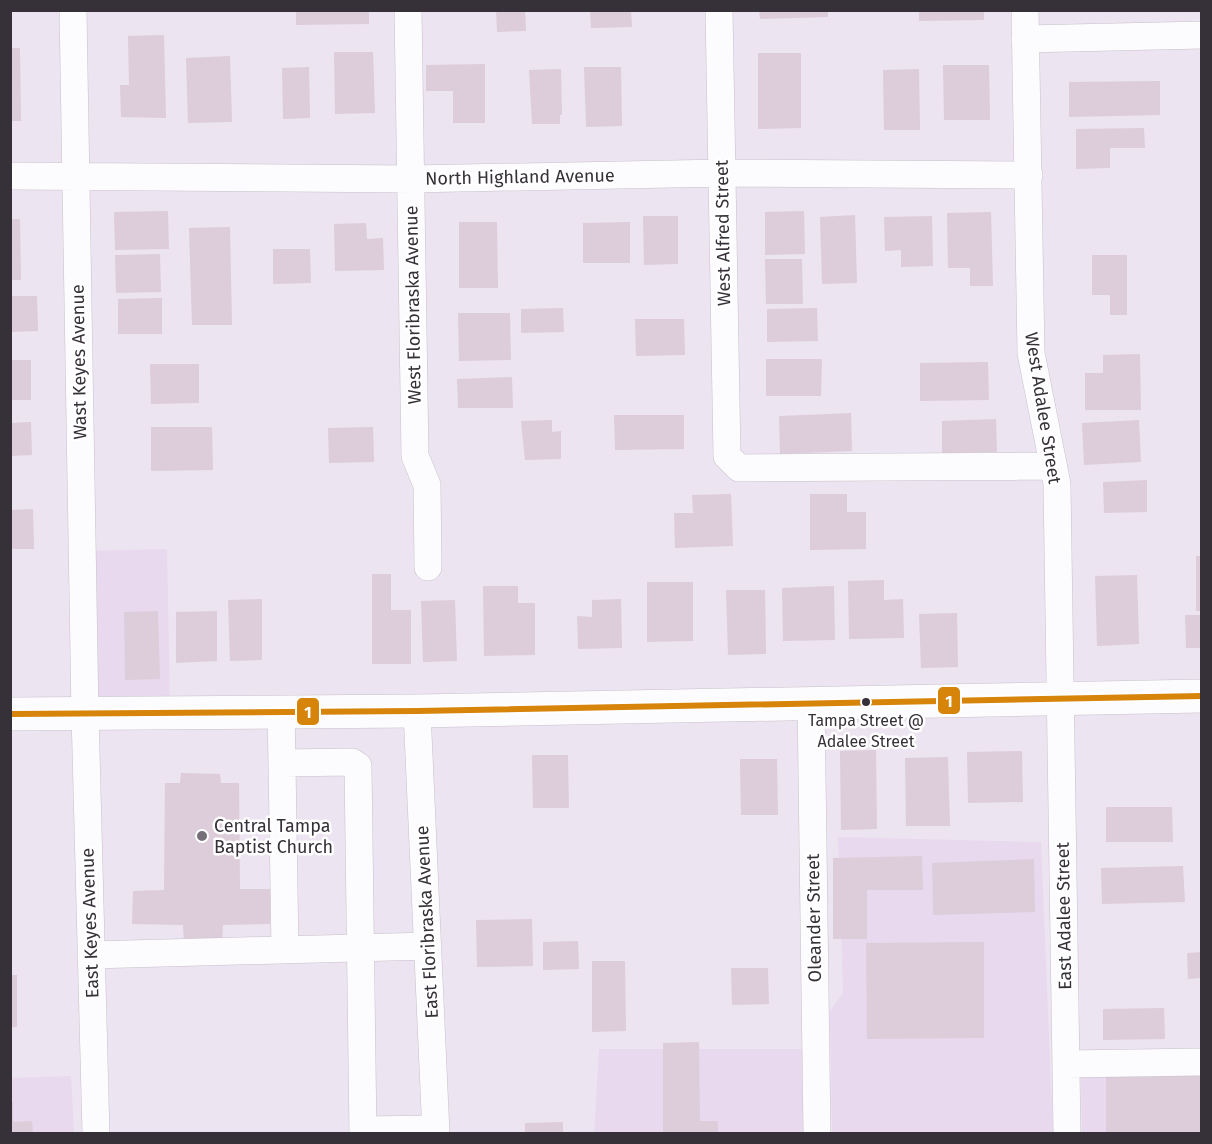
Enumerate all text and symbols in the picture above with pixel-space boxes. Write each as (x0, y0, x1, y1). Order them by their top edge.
street label: West Alfred Street (711, 159, 735, 306)
street label: North Highland Avenue (425, 164, 615, 190)
street label: West Floribraska Avenue (400, 205, 426, 405)
street label: Wast Keyes Avenue (67, 284, 91, 440)
street label: West Adalee Street (1020, 331, 1066, 486)
line badge: 1 (937, 686, 961, 715)
text: 1 (945, 692, 953, 711)
marker: Tampa Street @ Adalee Street (860, 696, 872, 708)
line badge: 1 (296, 697, 320, 726)
text: 1 (304, 703, 312, 722)
place label: Tampa Street @ Adalee Street (808, 711, 924, 751)
place label: Central Tampa Baptist Church (214, 815, 333, 858)
street label: East Floribraska Avenue (411, 825, 443, 1019)
marker: Central Tampa Baptist Church (195, 829, 209, 843)
street label: East Adalee Street (1052, 841, 1076, 990)
street label: East Keyes Avenue (76, 848, 104, 998)
street label: Oleander Street (802, 853, 826, 983)

